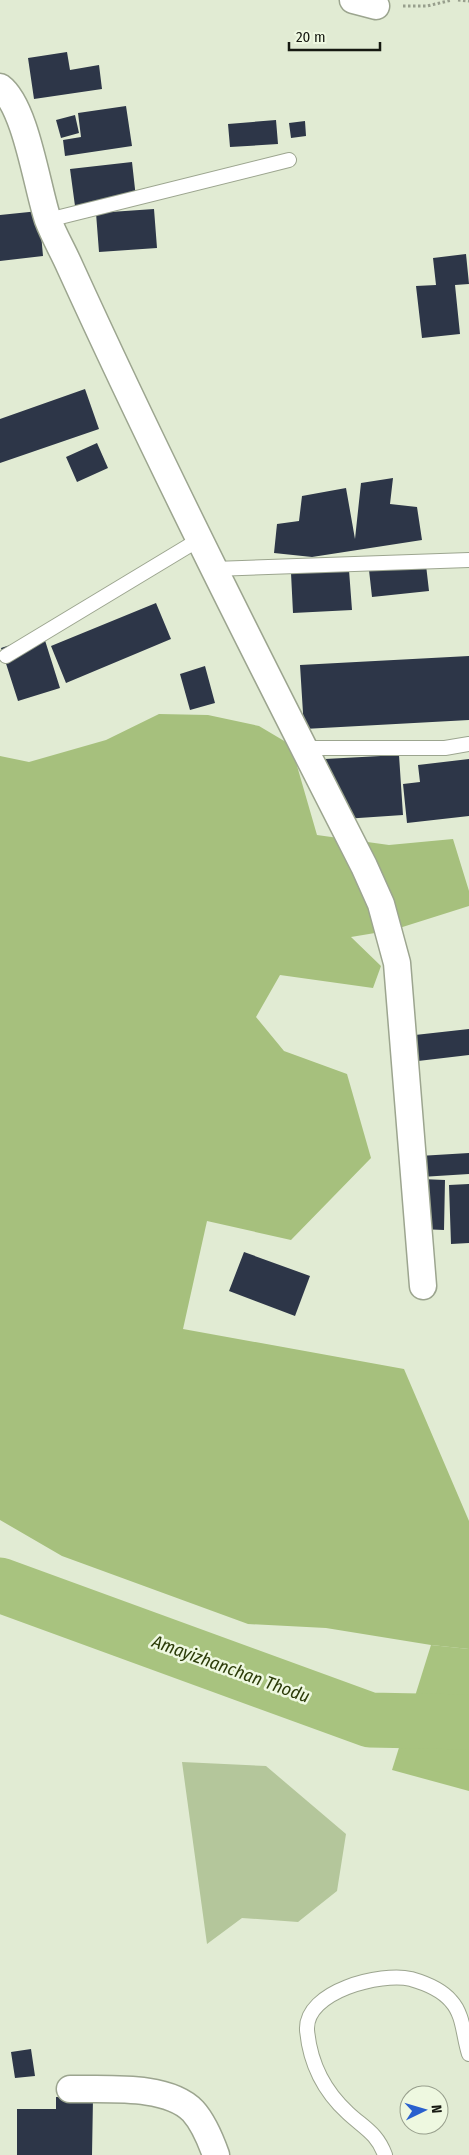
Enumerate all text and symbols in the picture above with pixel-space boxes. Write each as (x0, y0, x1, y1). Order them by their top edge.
scale bar (289, 20, 380, 52)
text: 20 m (296, 28, 326, 46)
water label: Amayizhanchan Thodu (148, 1630, 313, 1708)
north arrow (399, 2085, 449, 2135)
text: N (428, 2104, 445, 2114)

